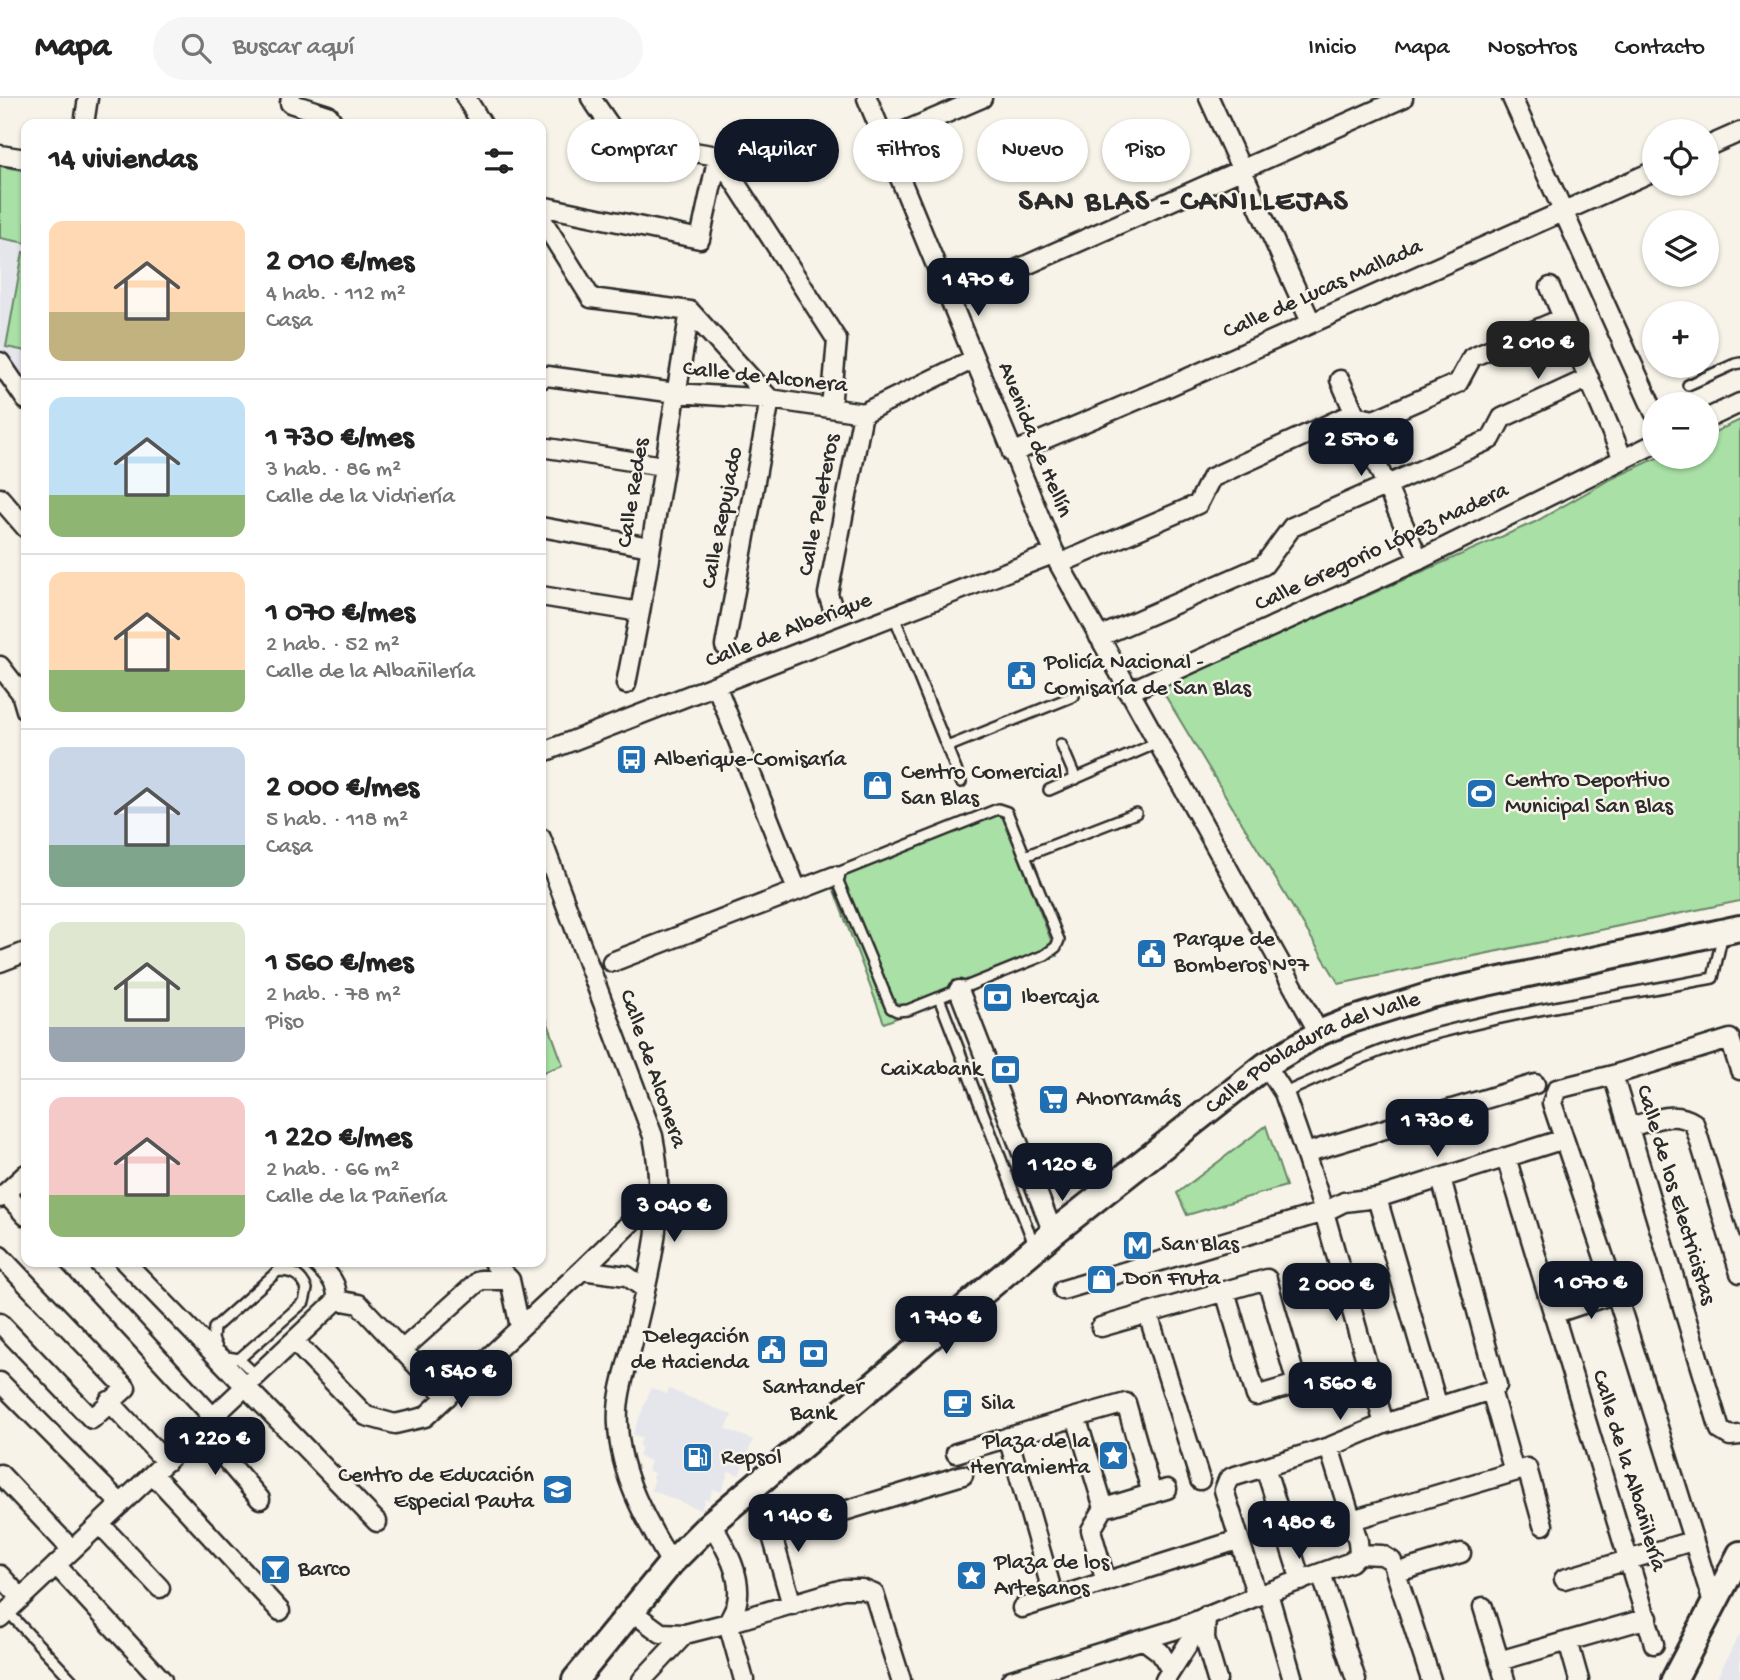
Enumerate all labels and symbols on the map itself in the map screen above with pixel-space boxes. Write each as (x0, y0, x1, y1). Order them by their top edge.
district label: SAN BLAS - CANILLEJAS (1019, 186, 1349, 221)
street label: Calle de Lucas Mallada (1219, 233, 1428, 346)
pin: 1 470 € (913, 258, 1043, 318)
pin: 2 010 € (1473, 322, 1603, 381)
street label: Calle de Alconera (681, 356, 850, 400)
street label: Avenida de Hellín (991, 358, 1077, 522)
pin: 2 570 € (1296, 418, 1426, 478)
street label: Calle Peleteros (793, 431, 847, 578)
street label: Calle Redes (612, 436, 656, 550)
street label: Calle Repujado (696, 445, 750, 591)
street label: Calle Gregorio López Madera (1251, 477, 1514, 619)
street label: Calle de Alberique (702, 587, 877, 675)
place label: Policía Nacional - Comisaría de San Blas (1043, 650, 1251, 703)
public building icon: Policía Nacional - Comisaría de San Blas (1004, 659, 1038, 693)
bus stop icon: Alberique-Comisaría (614, 743, 648, 777)
place label: Alberique-Comisaría (654, 747, 847, 774)
place label: Centro Comercial San Blas (901, 760, 1063, 813)
place label: Centro Deportivo Municipal San Blas (1505, 768, 1673, 821)
shop icon: Centro Comercial San Blas (861, 769, 895, 803)
sports icon: Centro Deportivo Municipal San Blas (1465, 777, 1499, 811)
place label: Parque de Bomberos Nº7 (1173, 927, 1310, 980)
public building icon: Parque de Bomberos Nº7 (1134, 936, 1168, 970)
bank icon: Ibercaja (981, 981, 1015, 1015)
place label: Ibercaja (1021, 985, 1100, 1012)
street label: Calle Pobladura del Valle (1200, 985, 1425, 1121)
street label: Calle de Alconera (612, 986, 692, 1153)
bank icon: Caixabank (988, 1053, 1022, 1087)
place label: Caixabank (881, 1057, 985, 1084)
supermarket icon: Ahorramás (1036, 1082, 1070, 1116)
street label: Calle de los Electricistas (1629, 1082, 1721, 1308)
place label: Ahorramás (1076, 1086, 1181, 1113)
pin: 1 730 € (1372, 1100, 1502, 1159)
pin: 1 120 € (997, 1144, 1127, 1203)
pin: 3 040 € (609, 1184, 739, 1244)
metro station icon: San Blas (1121, 1228, 1155, 1262)
place label: San Blas (1161, 1232, 1239, 1259)
shop icon: Don Fruta (1084, 1262, 1118, 1296)
pin: 1 070 € (1526, 1262, 1656, 1321)
pin: 2 000 € (1271, 1264, 1401, 1323)
place label: Don Fruta (1122, 1266, 1221, 1293)
pin: 1 740 € (881, 1296, 1011, 1356)
place label: Delegación de Hacienda (630, 1324, 750, 1377)
public building icon: Delegación de Hacienda (755, 1333, 789, 1367)
bank icon: Santander Bank (796, 1337, 830, 1371)
pin: 1 540 € (396, 1350, 526, 1410)
pin: 1 560 € (1275, 1362, 1405, 1422)
street label: Calle de la Albañilería (1585, 1367, 1672, 1576)
place label: Santander Bank (763, 1375, 865, 1428)
cafe icon: Sila (941, 1387, 975, 1421)
place label: Sila (981, 1391, 1016, 1418)
pin: 1 220 € (150, 1418, 280, 1477)
place label: Plaza de la Herramienta (970, 1429, 1091, 1482)
place icon: Plaza de la Herramienta (1096, 1438, 1130, 1472)
fuel station icon: Repsol (681, 1441, 715, 1475)
place label: Repsol (721, 1445, 782, 1472)
place label: Centro de Educación Especial Pauta (338, 1463, 535, 1516)
school or university icon: Centro de Educación Especial Pauta (540, 1472, 574, 1506)
pin: 1 140 € (733, 1494, 863, 1554)
pin: 1 480 € (1234, 1502, 1364, 1561)
place label: Plaza de los Artesanos (993, 1550, 1110, 1603)
bar icon: Barco (258, 1553, 292, 1587)
place label: Barco (297, 1557, 350, 1584)
place icon: Plaza de los Artesanos (954, 1559, 988, 1593)

